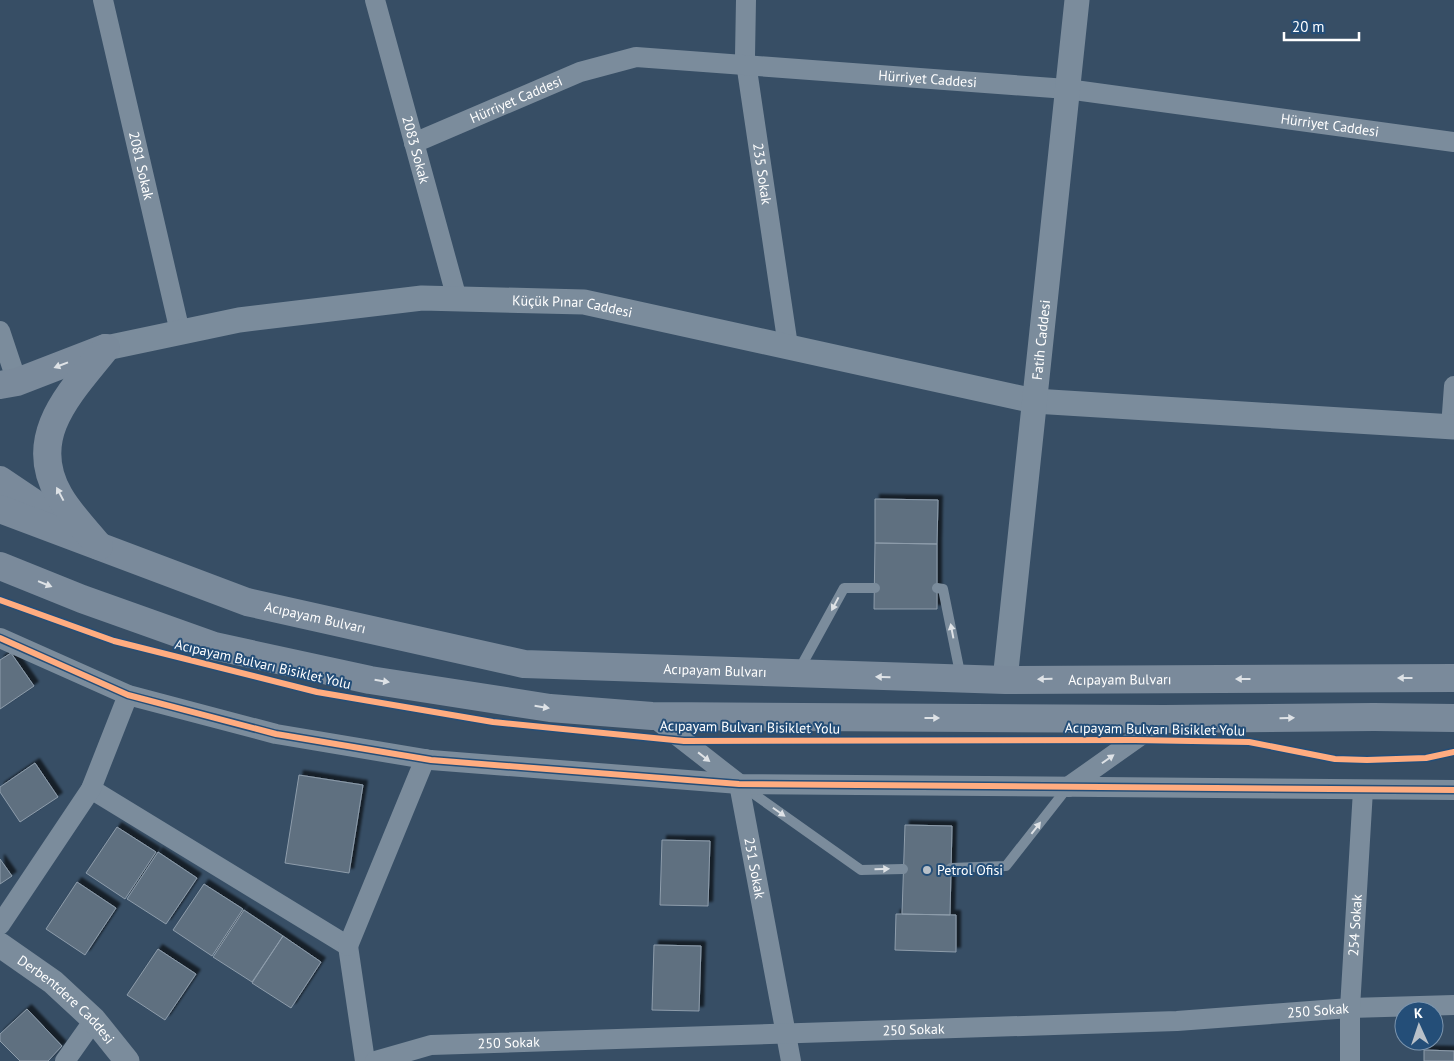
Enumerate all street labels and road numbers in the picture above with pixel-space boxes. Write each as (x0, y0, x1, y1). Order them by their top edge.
street label: Hürriyet Caddesi (878, 66, 978, 91)
street label: Hürriyet Caddesi (467, 72, 565, 127)
street label: Hürriyet Caddesi (1280, 109, 1380, 141)
street label: 2083 Sokak (398, 114, 434, 186)
street label: 2081 Sokak (125, 130, 158, 202)
street label: 235 Sokak (749, 142, 776, 206)
street label: Küçük Pınar Caddesi (512, 291, 634, 321)
street label: Fatih Caddesi (1028, 299, 1054, 381)
street label: Acıpayam Bulvarı (263, 597, 368, 637)
street label: Acıpayam Bulvarı Bisiklet Yolu (173, 635, 353, 693)
street label: Acıpayam Bulvarı (663, 660, 767, 681)
street label: Acıpayam Bulvarı (1068, 670, 1172, 689)
street label: Acıpayam Bulvarı Bisiklet Yolu (660, 716, 840, 738)
street label: Acıpayam Bulvarı Bisiklet Yolu (1065, 718, 1245, 740)
street label: 251 Sokak (740, 836, 769, 901)
street label: 254 Sokak (1344, 893, 1366, 957)
street label: Derbentdere Caddesi (14, 951, 119, 1047)
street label: 250 Sokak (1286, 999, 1350, 1022)
street label: 250 Sokak (882, 1019, 945, 1039)
street label: 250 Sokak (477, 1032, 540, 1052)

